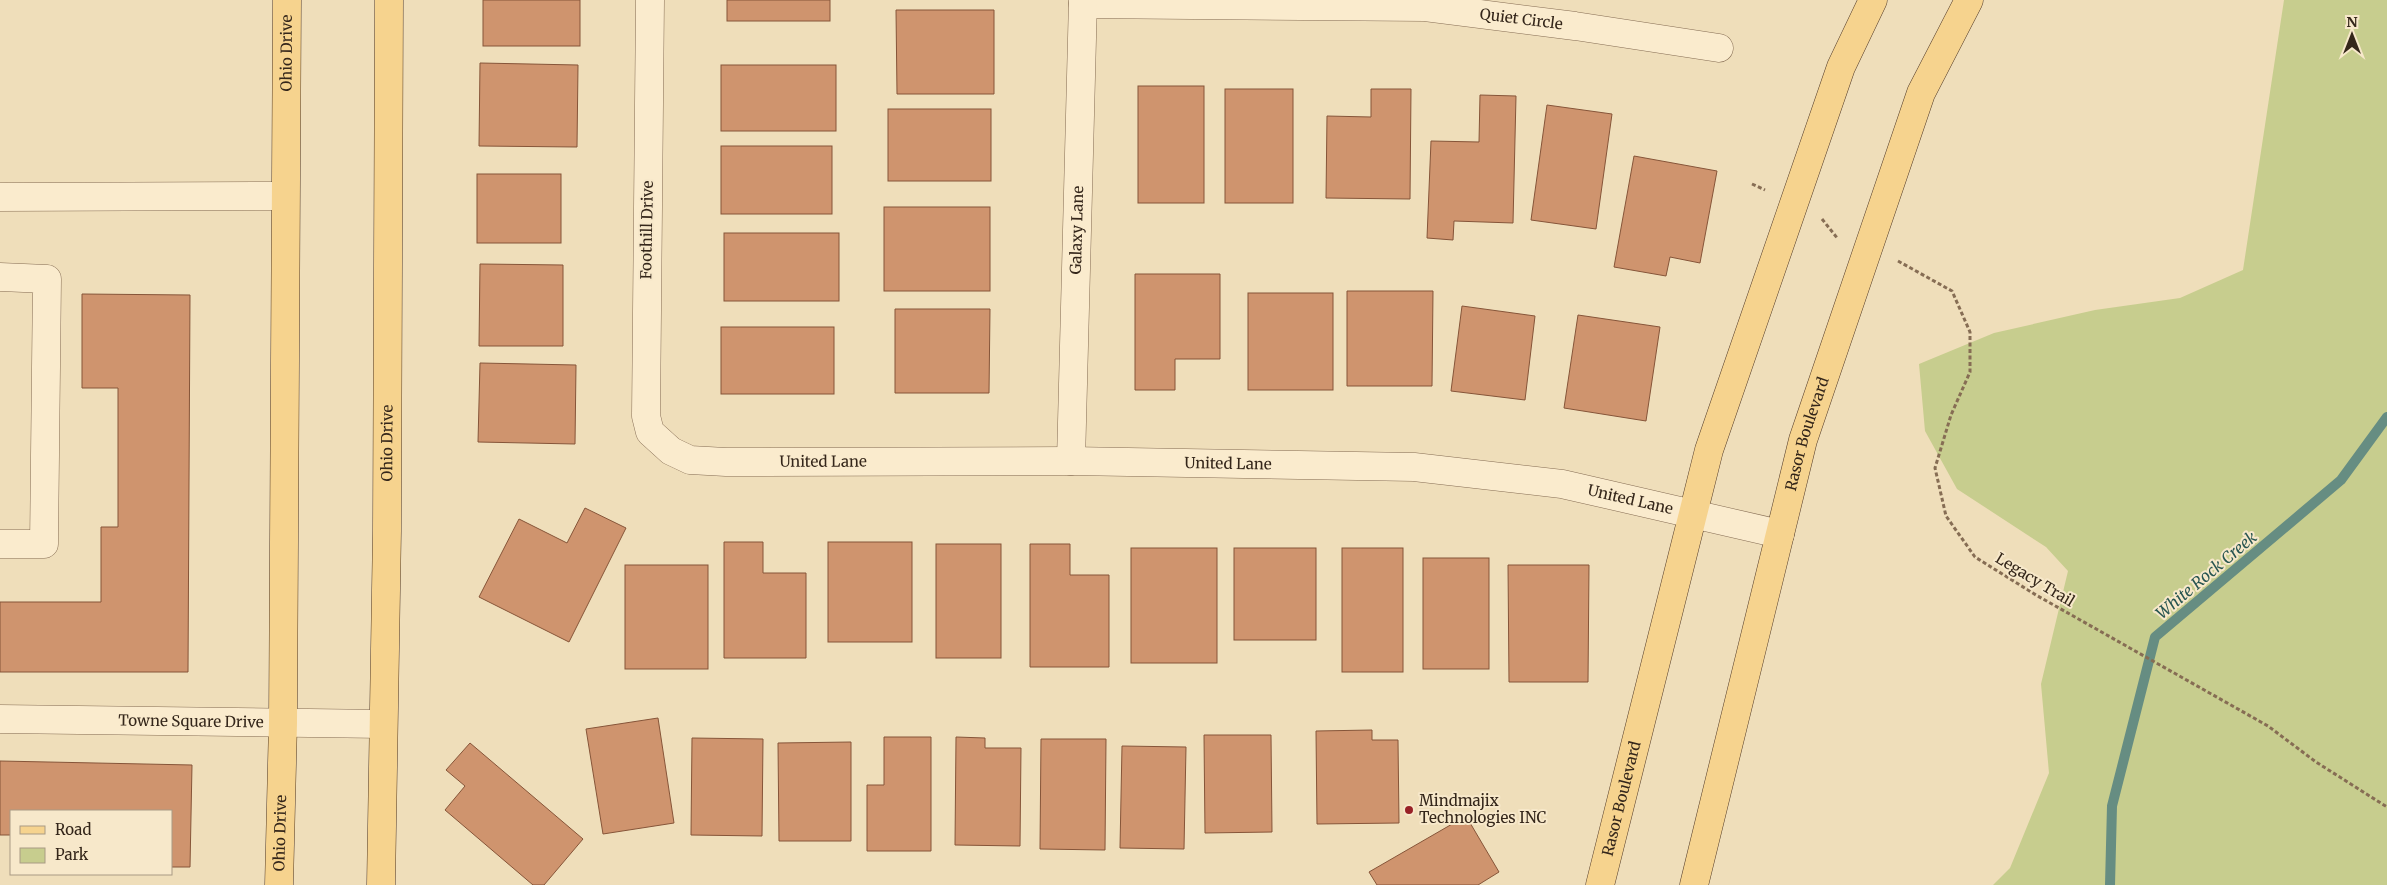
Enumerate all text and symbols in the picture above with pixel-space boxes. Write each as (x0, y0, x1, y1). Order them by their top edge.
street label: Quiet Circle (1479, 4, 1564, 33)
north arrow (2327, 10, 2377, 60)
text: N (2346, 13, 2358, 31)
street label: Ohio Drive (276, 15, 296, 91)
street label: Foothill Drive (636, 180, 657, 280)
street label: Galaxy Lane (1066, 185, 1087, 275)
street label: Rasor Boulevard (1781, 374, 1833, 493)
street label: Ohio Drive (377, 405, 396, 481)
street label: United Lane (779, 452, 867, 471)
street label: United Lane (1184, 453, 1272, 474)
street label: United Lane (1586, 480, 1675, 518)
water label: White Rock Creek (2151, 527, 2261, 623)
street label: Legacy Trail (1992, 549, 2079, 611)
street label: Towne Square Drive (118, 711, 264, 731)
street label: Rasor Boulevard (1598, 739, 1645, 858)
place label: Mindmajix Technologies INC (1419, 791, 1547, 827)
street label: Ohio Drive (269, 794, 290, 872)
marker: Mindmajix Technologies INC (1403, 804, 1415, 816)
legend (10, 810, 172, 875)
text: Road (55, 820, 91, 839)
text: Park (55, 845, 89, 864)

